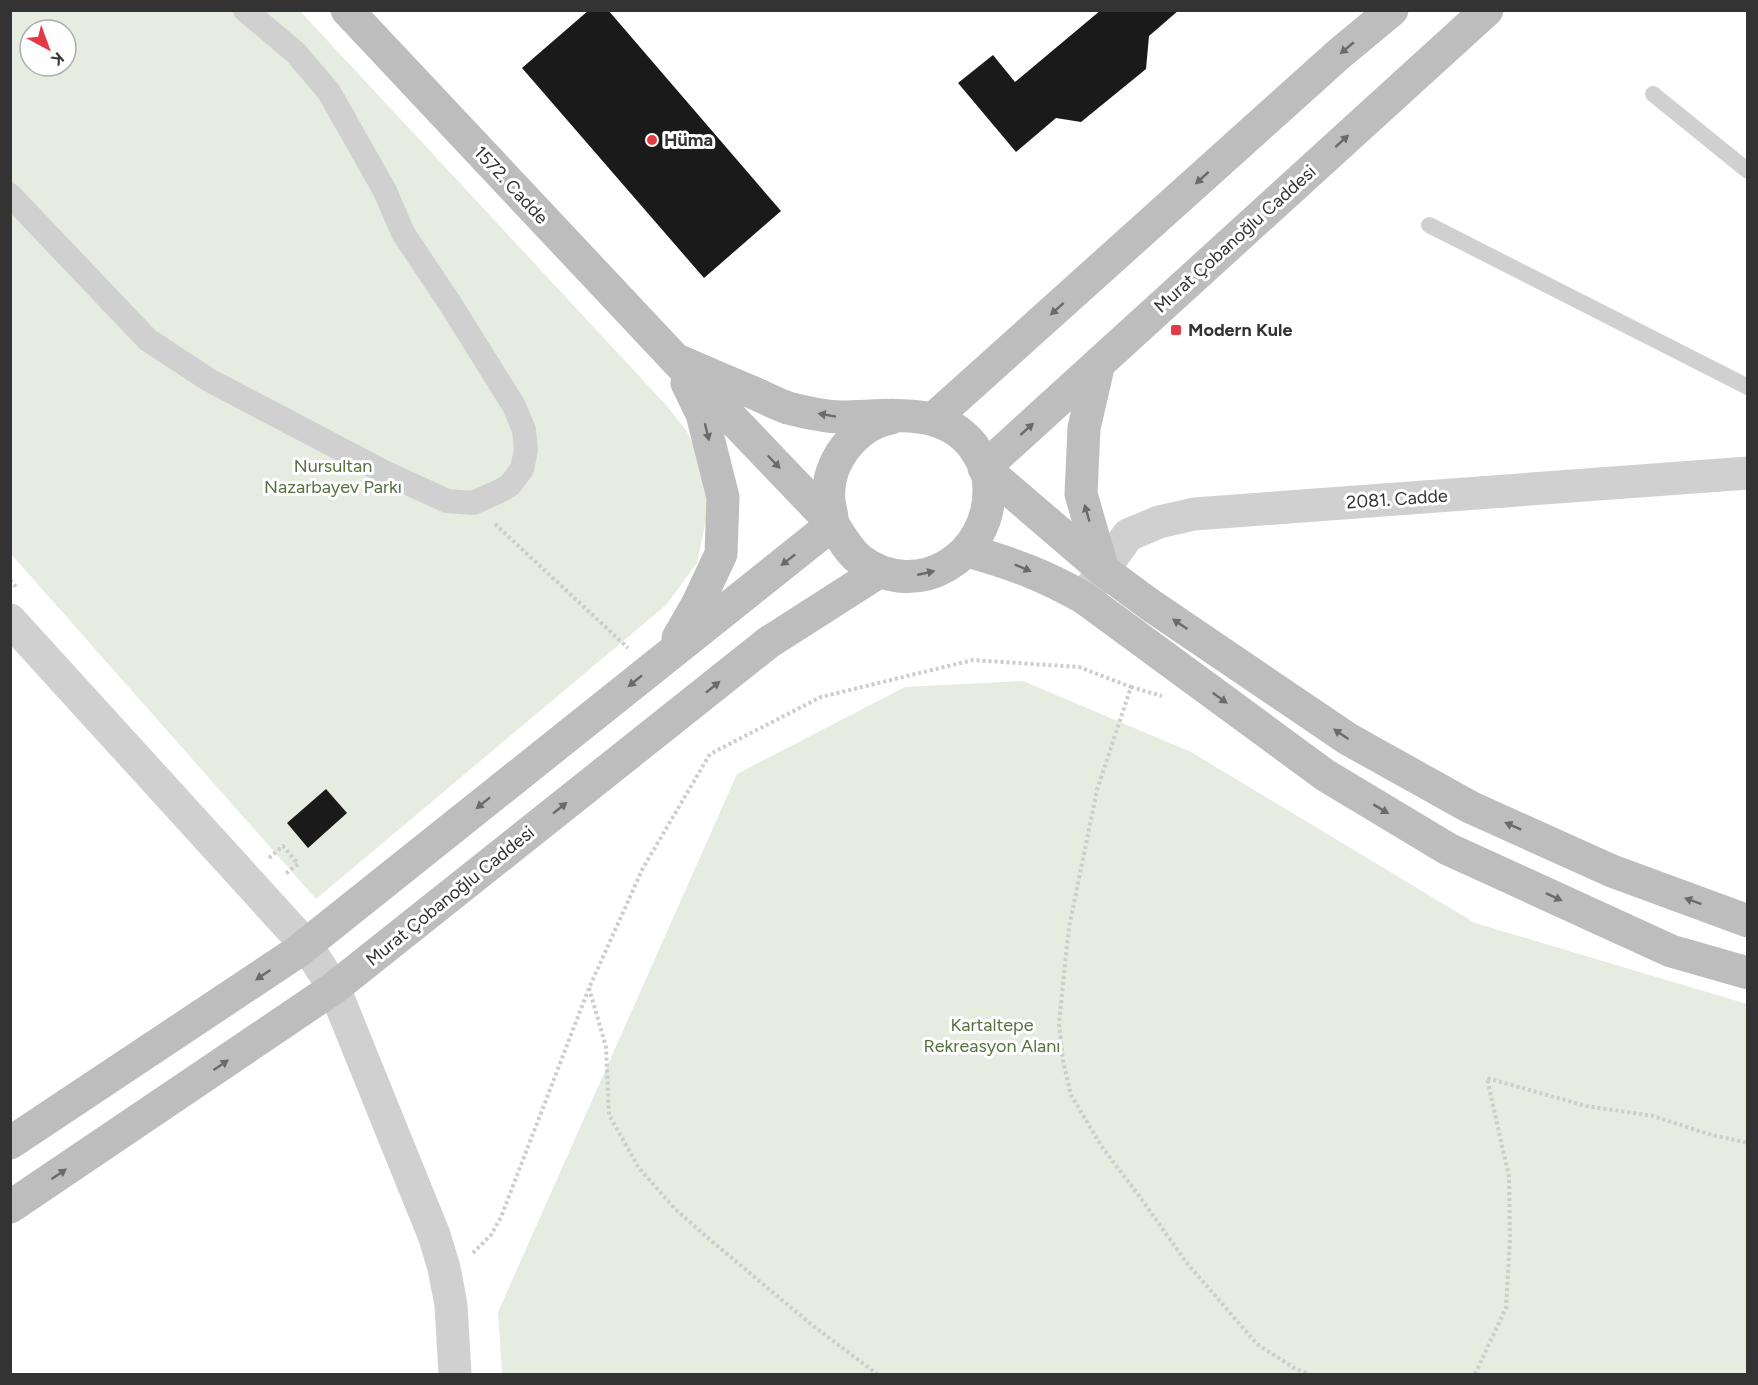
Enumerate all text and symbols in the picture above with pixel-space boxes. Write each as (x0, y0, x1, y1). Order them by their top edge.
north arrow (18, 18, 78, 78)
one-way arrow (1339, 41, 1355, 54)
text: K (47, 48, 68, 70)
place label: Hüma (664, 129, 713, 151)
marker: Hüma (645, 133, 659, 147)
one-way arrow (1334, 135, 1349, 148)
street label: 1572. Cadde (469, 141, 553, 229)
street label: Murat Çobanoğlu Caddesi (1150, 161, 1320, 317)
one-way arrow (1195, 171, 1210, 184)
one-way arrow (1050, 302, 1065, 315)
place label: Modern Kule (1188, 319, 1292, 341)
marker: Modern Kule (1169, 323, 1183, 337)
one-way arrow (818, 410, 837, 419)
one-way arrow (1020, 422, 1035, 436)
one-way arrow (702, 423, 712, 441)
one-way arrow (767, 454, 780, 469)
park label: Nursultan Nazarbayev Parkı (264, 455, 402, 498)
street label: 2081. Cadde (1346, 484, 1448, 514)
one-way arrow (1082, 504, 1091, 522)
one-way arrow (780, 553, 795, 565)
one-way arrow (1015, 563, 1033, 573)
one-way arrow (917, 567, 935, 577)
one-way arrow (1172, 618, 1188, 630)
one-way arrow (627, 675, 643, 688)
one-way arrow (705, 681, 720, 693)
one-way arrow (1213, 692, 1228, 704)
one-way arrow (1333, 729, 1349, 740)
one-way arrow (475, 796, 490, 809)
one-way arrow (552, 802, 568, 815)
one-way arrow (1373, 803, 1389, 814)
street label: Murat Çobanoğlu Caddesi (361, 821, 539, 971)
one-way arrow (1503, 821, 1521, 831)
one-way arrow (1546, 893, 1563, 902)
one-way arrow (1683, 895, 1701, 905)
one-way arrow (255, 969, 271, 980)
park label: Kartaltepe Rekreasyon Alanı (923, 1014, 1061, 1057)
one-way arrow (212, 1059, 228, 1071)
one-way arrow (51, 1169, 67, 1180)

